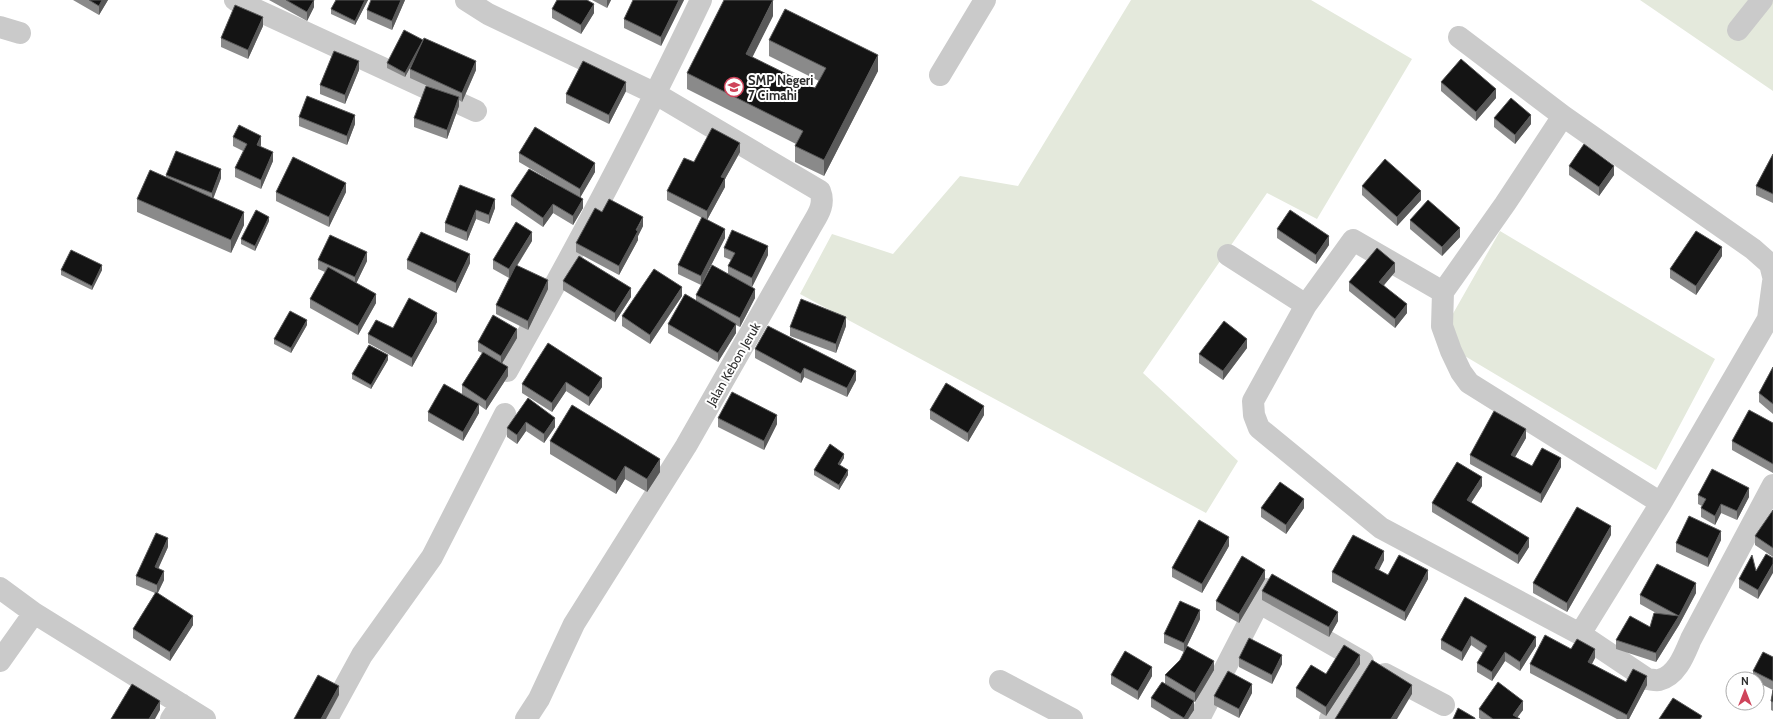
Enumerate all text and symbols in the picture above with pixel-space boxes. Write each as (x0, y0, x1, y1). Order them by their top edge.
place label: SMP Negeri 7 Cimahi (748, 72, 813, 103)
school or university icon: SMP Negeri 7 Cimahi (723, 76, 745, 98)
street label: Jalan Kebon Jeruk (702, 319, 763, 409)
north arrow (1725, 671, 1765, 711)
text: N (1741, 674, 1749, 688)

